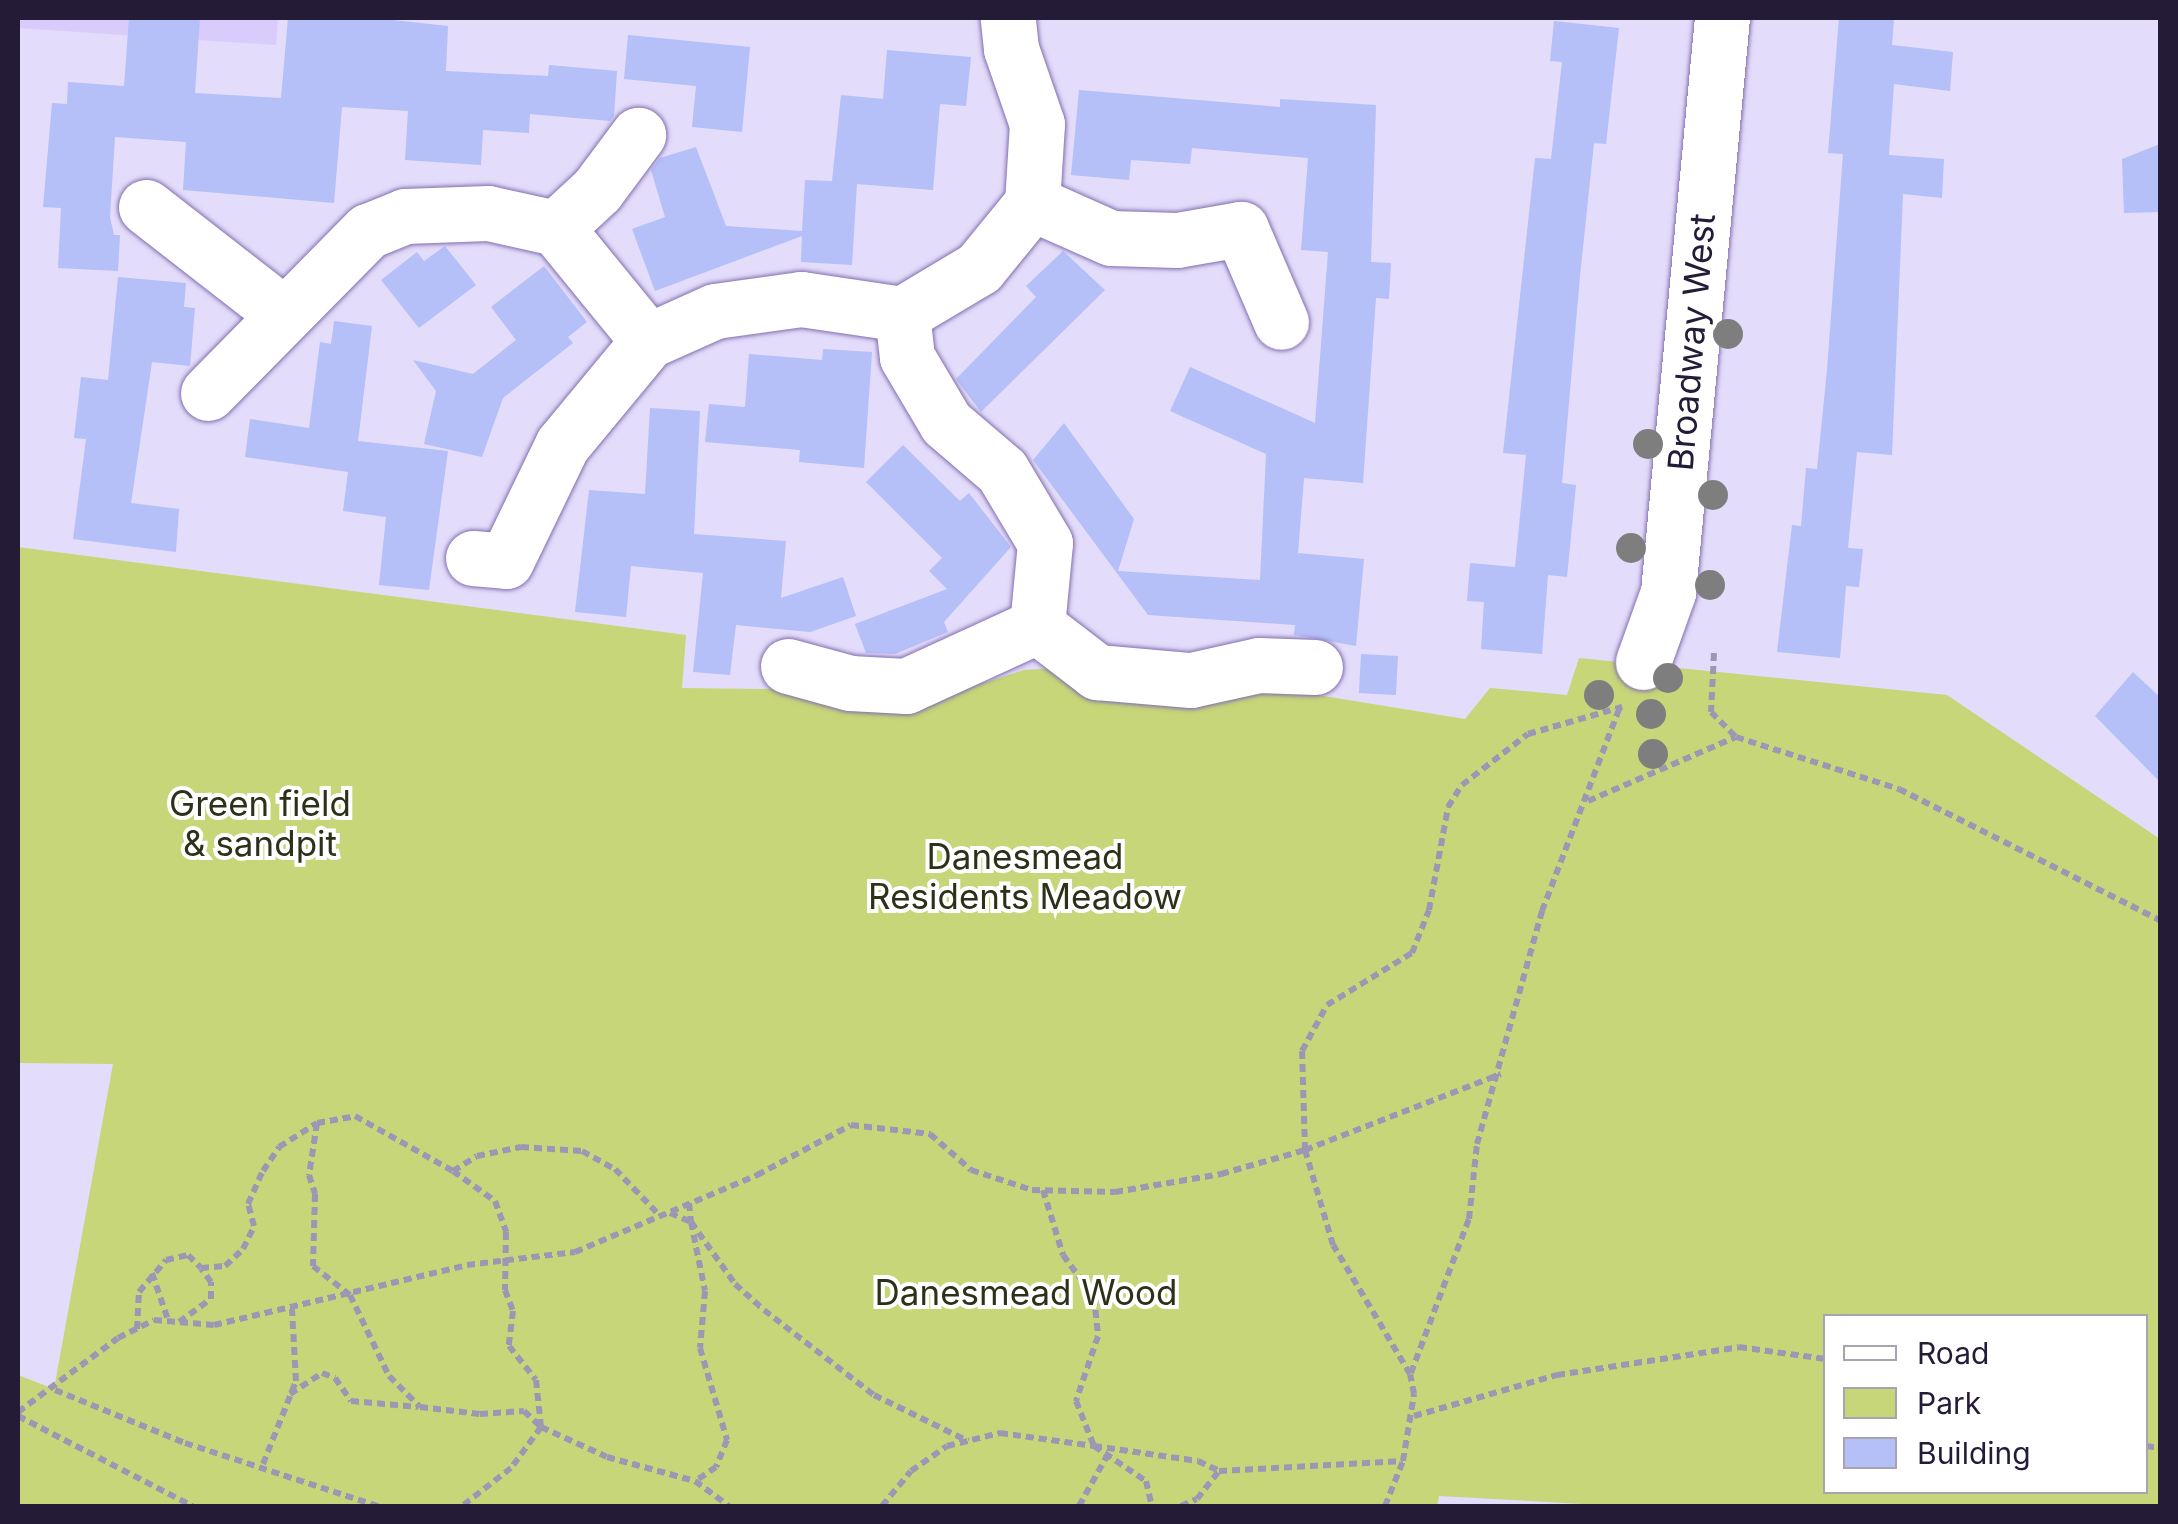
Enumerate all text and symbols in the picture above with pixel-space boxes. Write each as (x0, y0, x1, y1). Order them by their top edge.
street label: Broadway West (1659, 212, 1723, 472)
park label: Green field & sandpit (169, 782, 351, 864)
park label: Danesmead Residents Meadow (868, 835, 1182, 917)
park label: Danesmead Wood (875, 1271, 1177, 1313)
legend (1823, 1314, 2148, 1494)
text: Road (1917, 1335, 1989, 1371)
text: Park (1917, 1385, 1981, 1421)
text: Building (1917, 1435, 2031, 1471)

